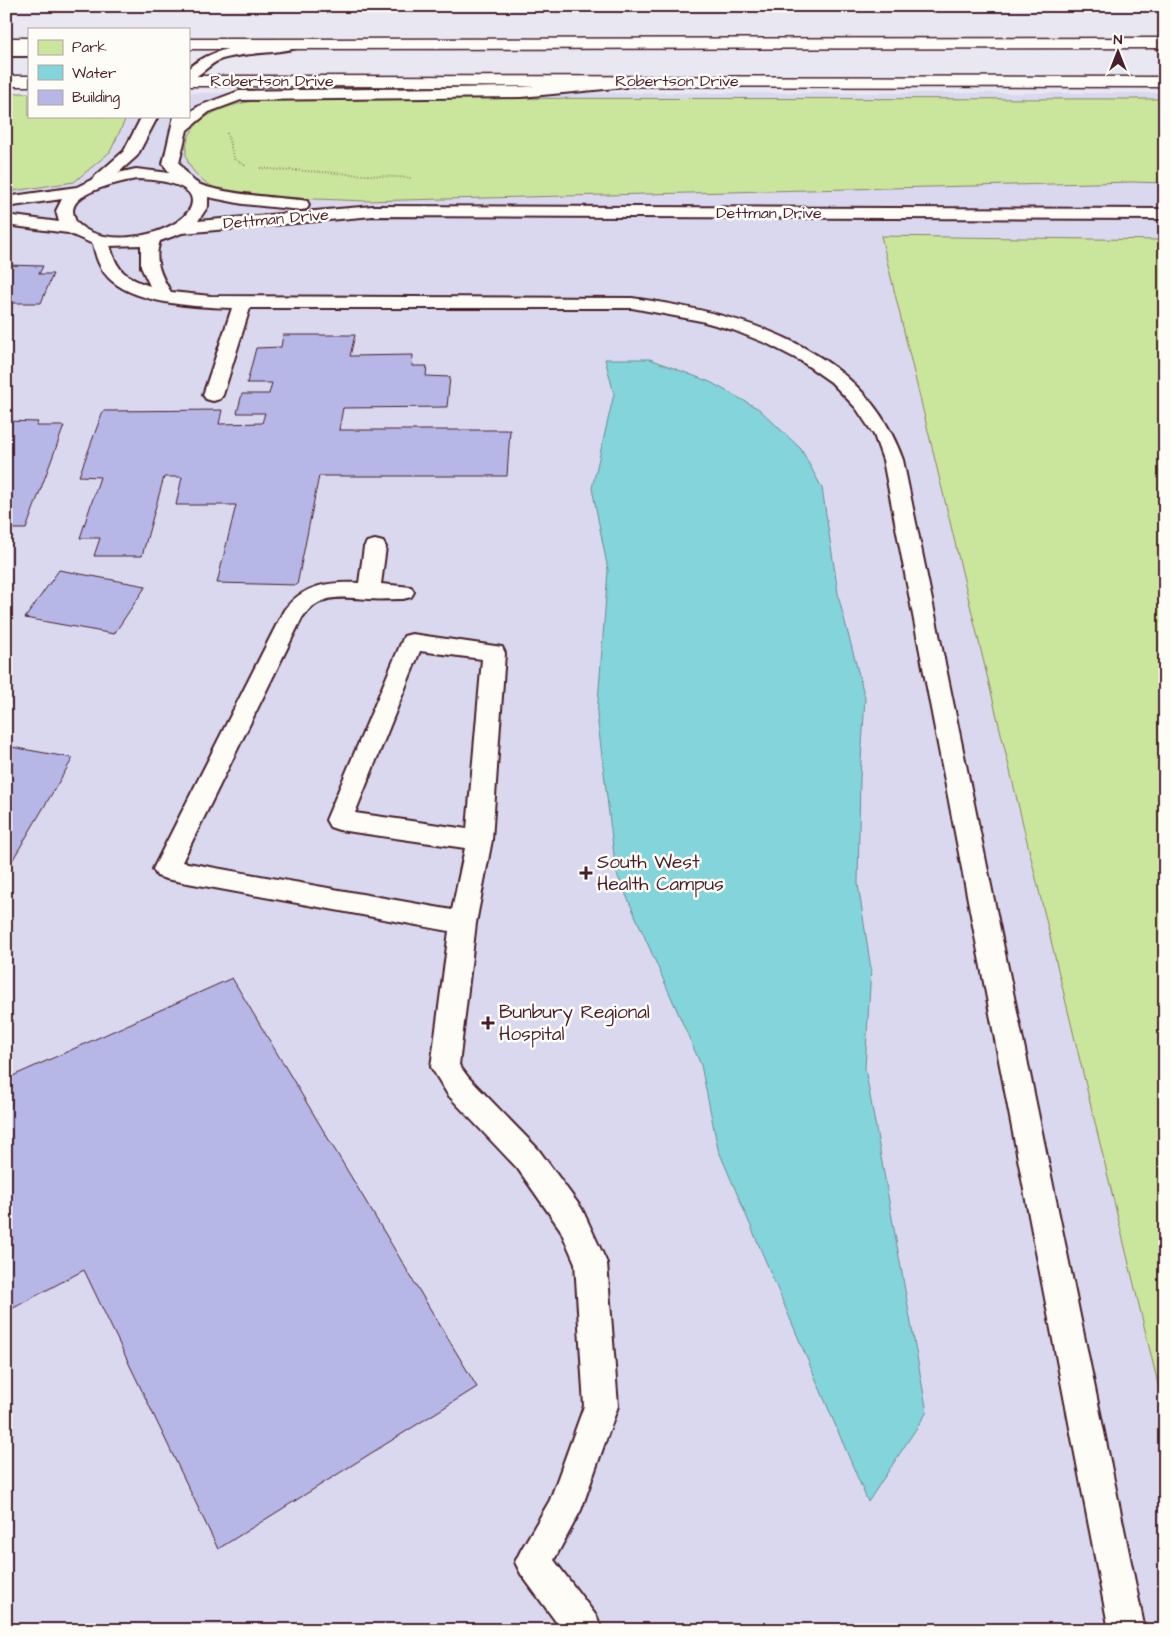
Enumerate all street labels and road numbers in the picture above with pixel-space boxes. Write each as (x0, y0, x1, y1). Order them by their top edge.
street label: Robertson Drive (210, 70, 334, 92)
street label: Robertson Drive (615, 70, 739, 92)
street label: Dettman Drive (716, 202, 822, 224)
street label: Dettman Drive (222, 203, 330, 235)

